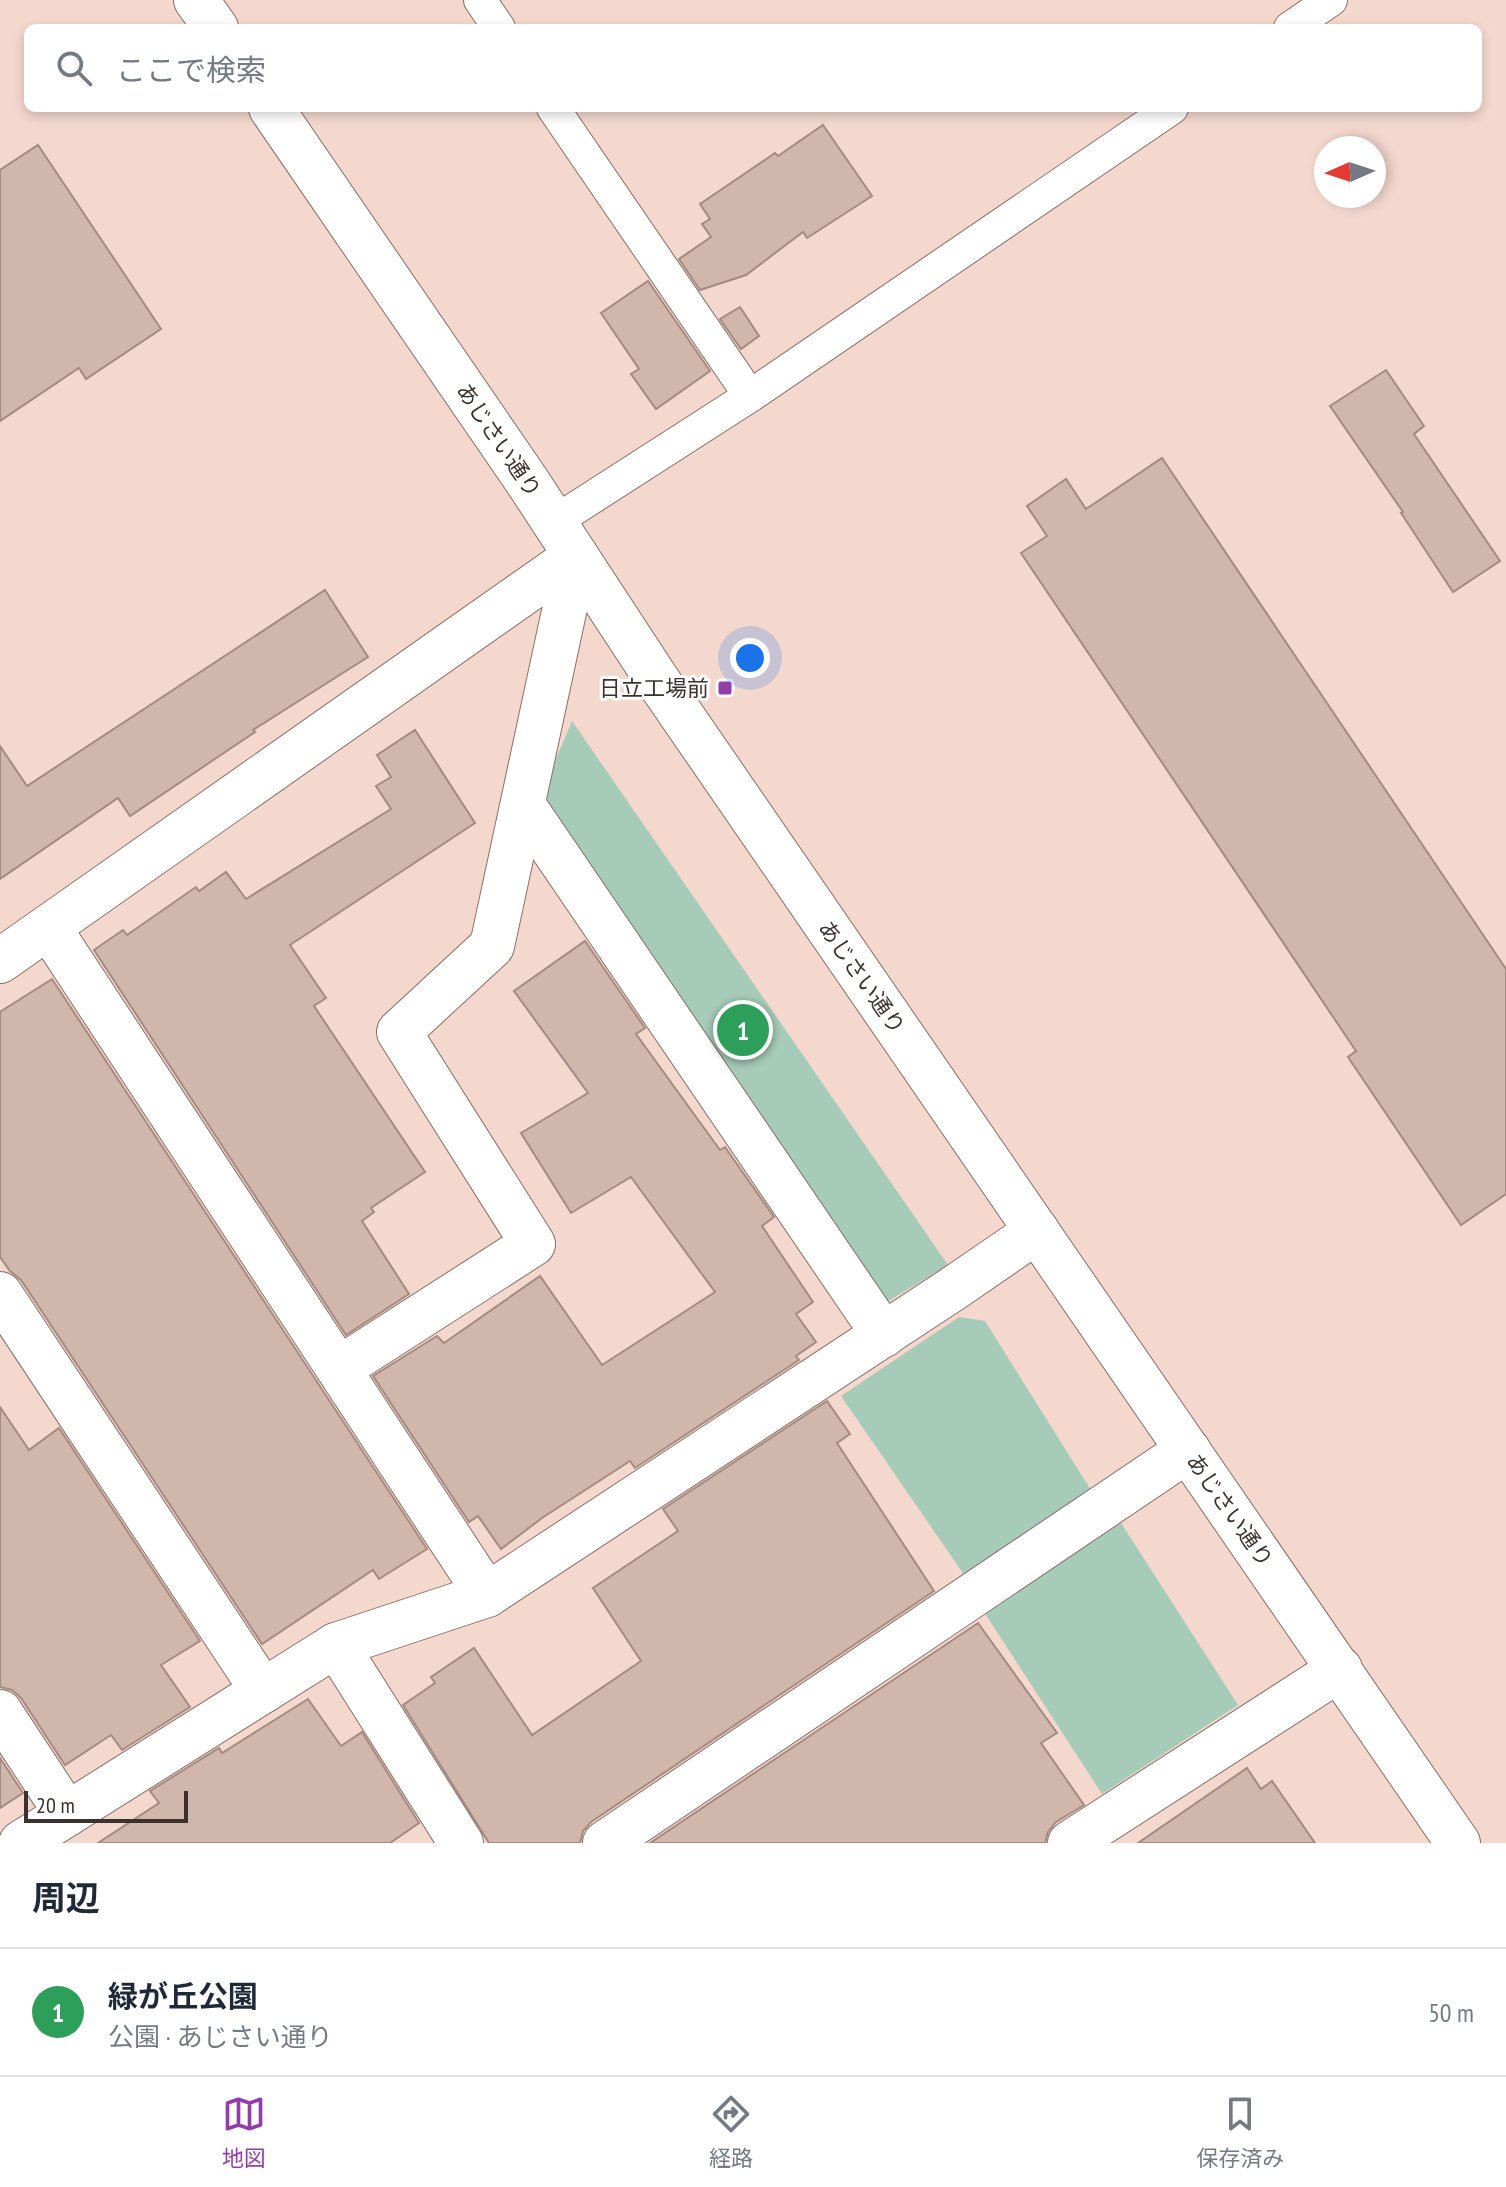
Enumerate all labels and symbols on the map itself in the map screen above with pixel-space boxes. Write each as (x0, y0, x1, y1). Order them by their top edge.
north arrow (1314, 136, 1386, 208)
street label: あじさい通り (450, 377, 548, 503)
your location (730, 638, 770, 678)
place label: 日立工場前 (599, 674, 709, 702)
marker: 日立工場前 (716, 679, 734, 697)
street label: あじさい通り (813, 915, 911, 1039)
pin: 1 (717, 1000, 769, 1060)
street label: あじさい通り (1181, 1448, 1279, 1572)
scale bar (24, 1787, 188, 1823)

